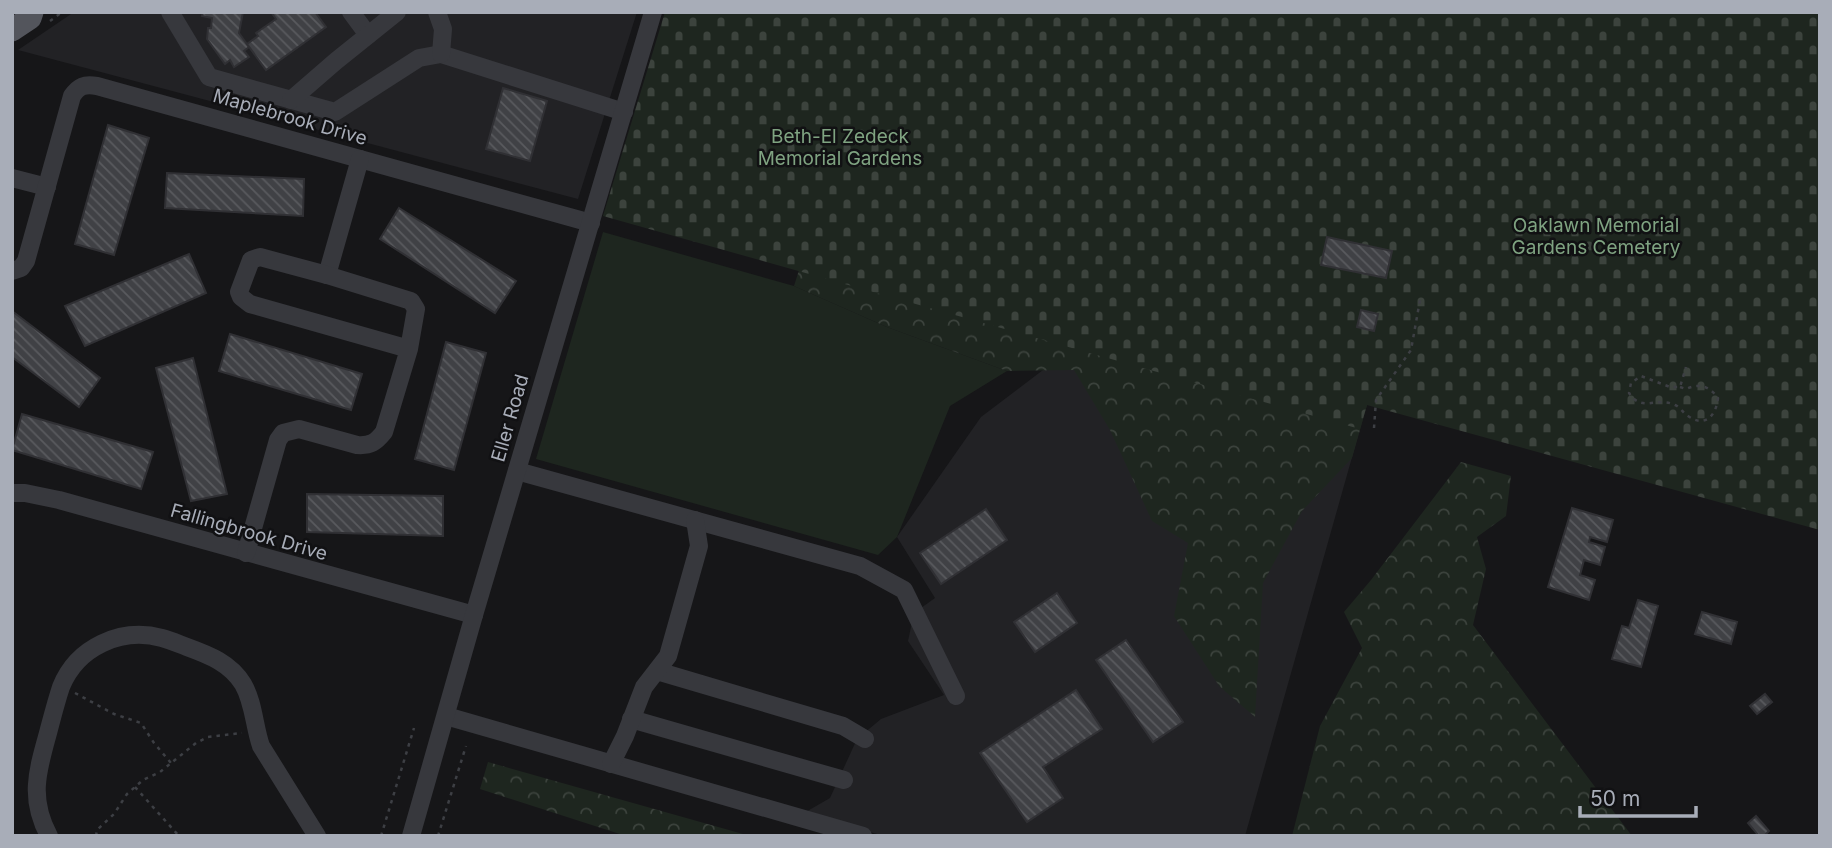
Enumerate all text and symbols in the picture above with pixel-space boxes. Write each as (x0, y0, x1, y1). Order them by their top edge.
street label: Maplebrook Drive (210, 84, 370, 150)
park label: Beth-El Zedeck Memorial Gardens (758, 125, 922, 170)
park label: Oaklawn Memorial Gardens Cemetery (1512, 214, 1681, 259)
street label: Eller Road (487, 372, 533, 464)
street label: Fallingbrook Drive (168, 499, 330, 565)
scale bar (1580, 774, 1696, 818)
text: 50 m (1590, 786, 1640, 811)

